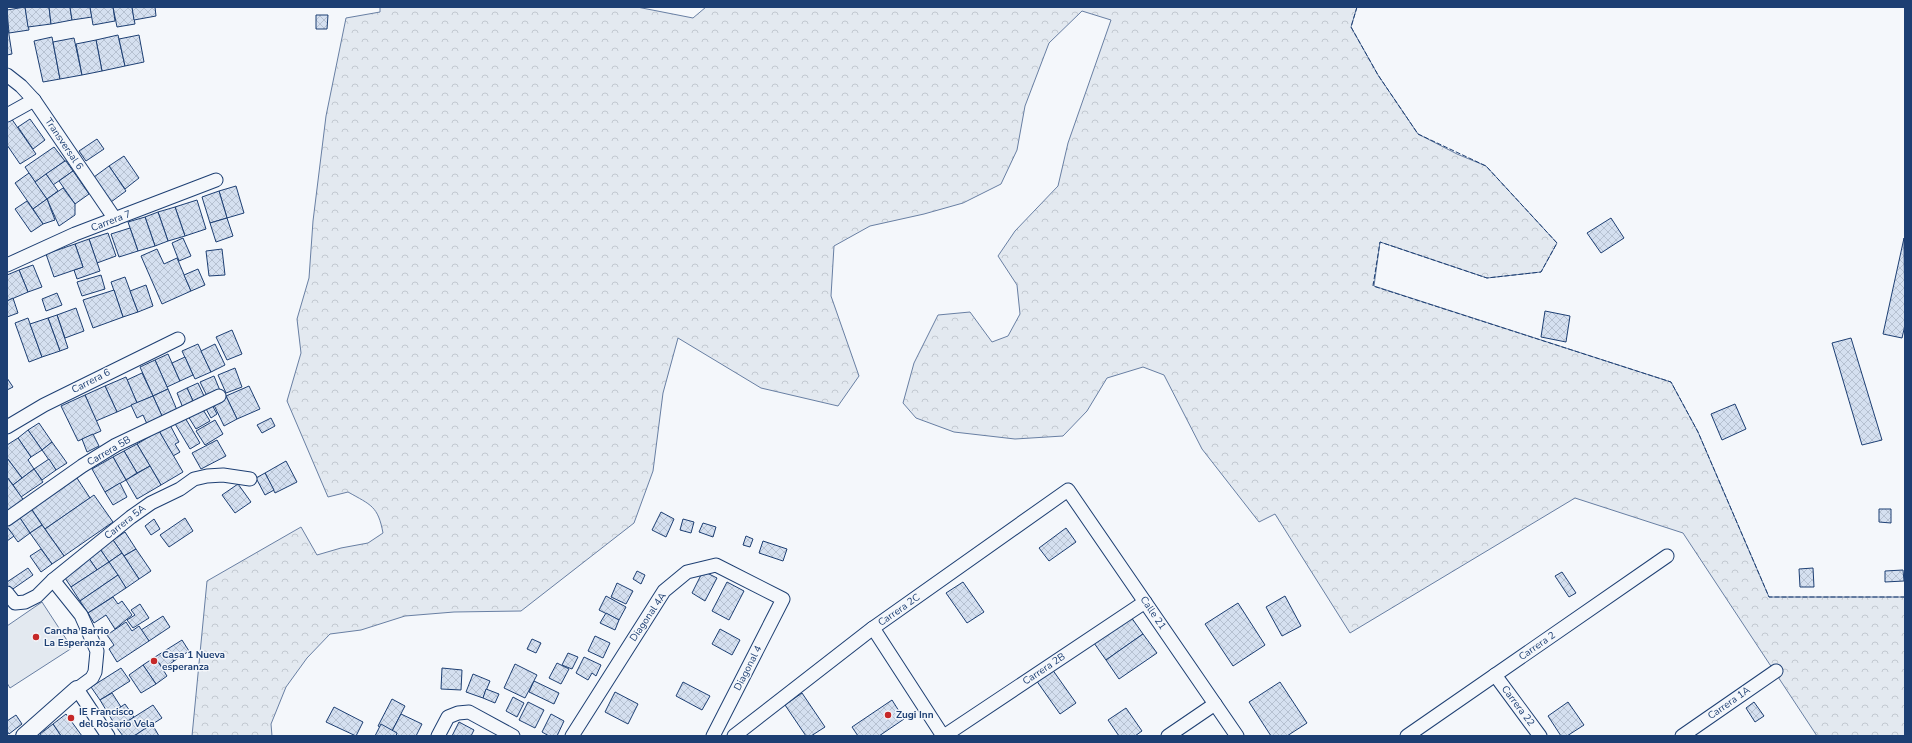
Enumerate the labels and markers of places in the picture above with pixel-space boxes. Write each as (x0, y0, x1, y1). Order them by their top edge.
place label: Cancha Barrio La Esperanza (44, 624, 109, 650)
marker: Cancha Barrio La Esperanza (31, 632, 41, 642)
place label: Casa 1 Nueva esperanza (162, 648, 225, 674)
marker: Casa 1 Nueva esperanza (149, 656, 159, 666)
place label: IE Francisco del Rosario Vela (79, 705, 155, 731)
place label: Zugi Inn (896, 708, 934, 722)
marker: Zugi Inn (883, 710, 893, 720)
marker: IE Francisco del Rosario Vela (66, 713, 76, 723)

